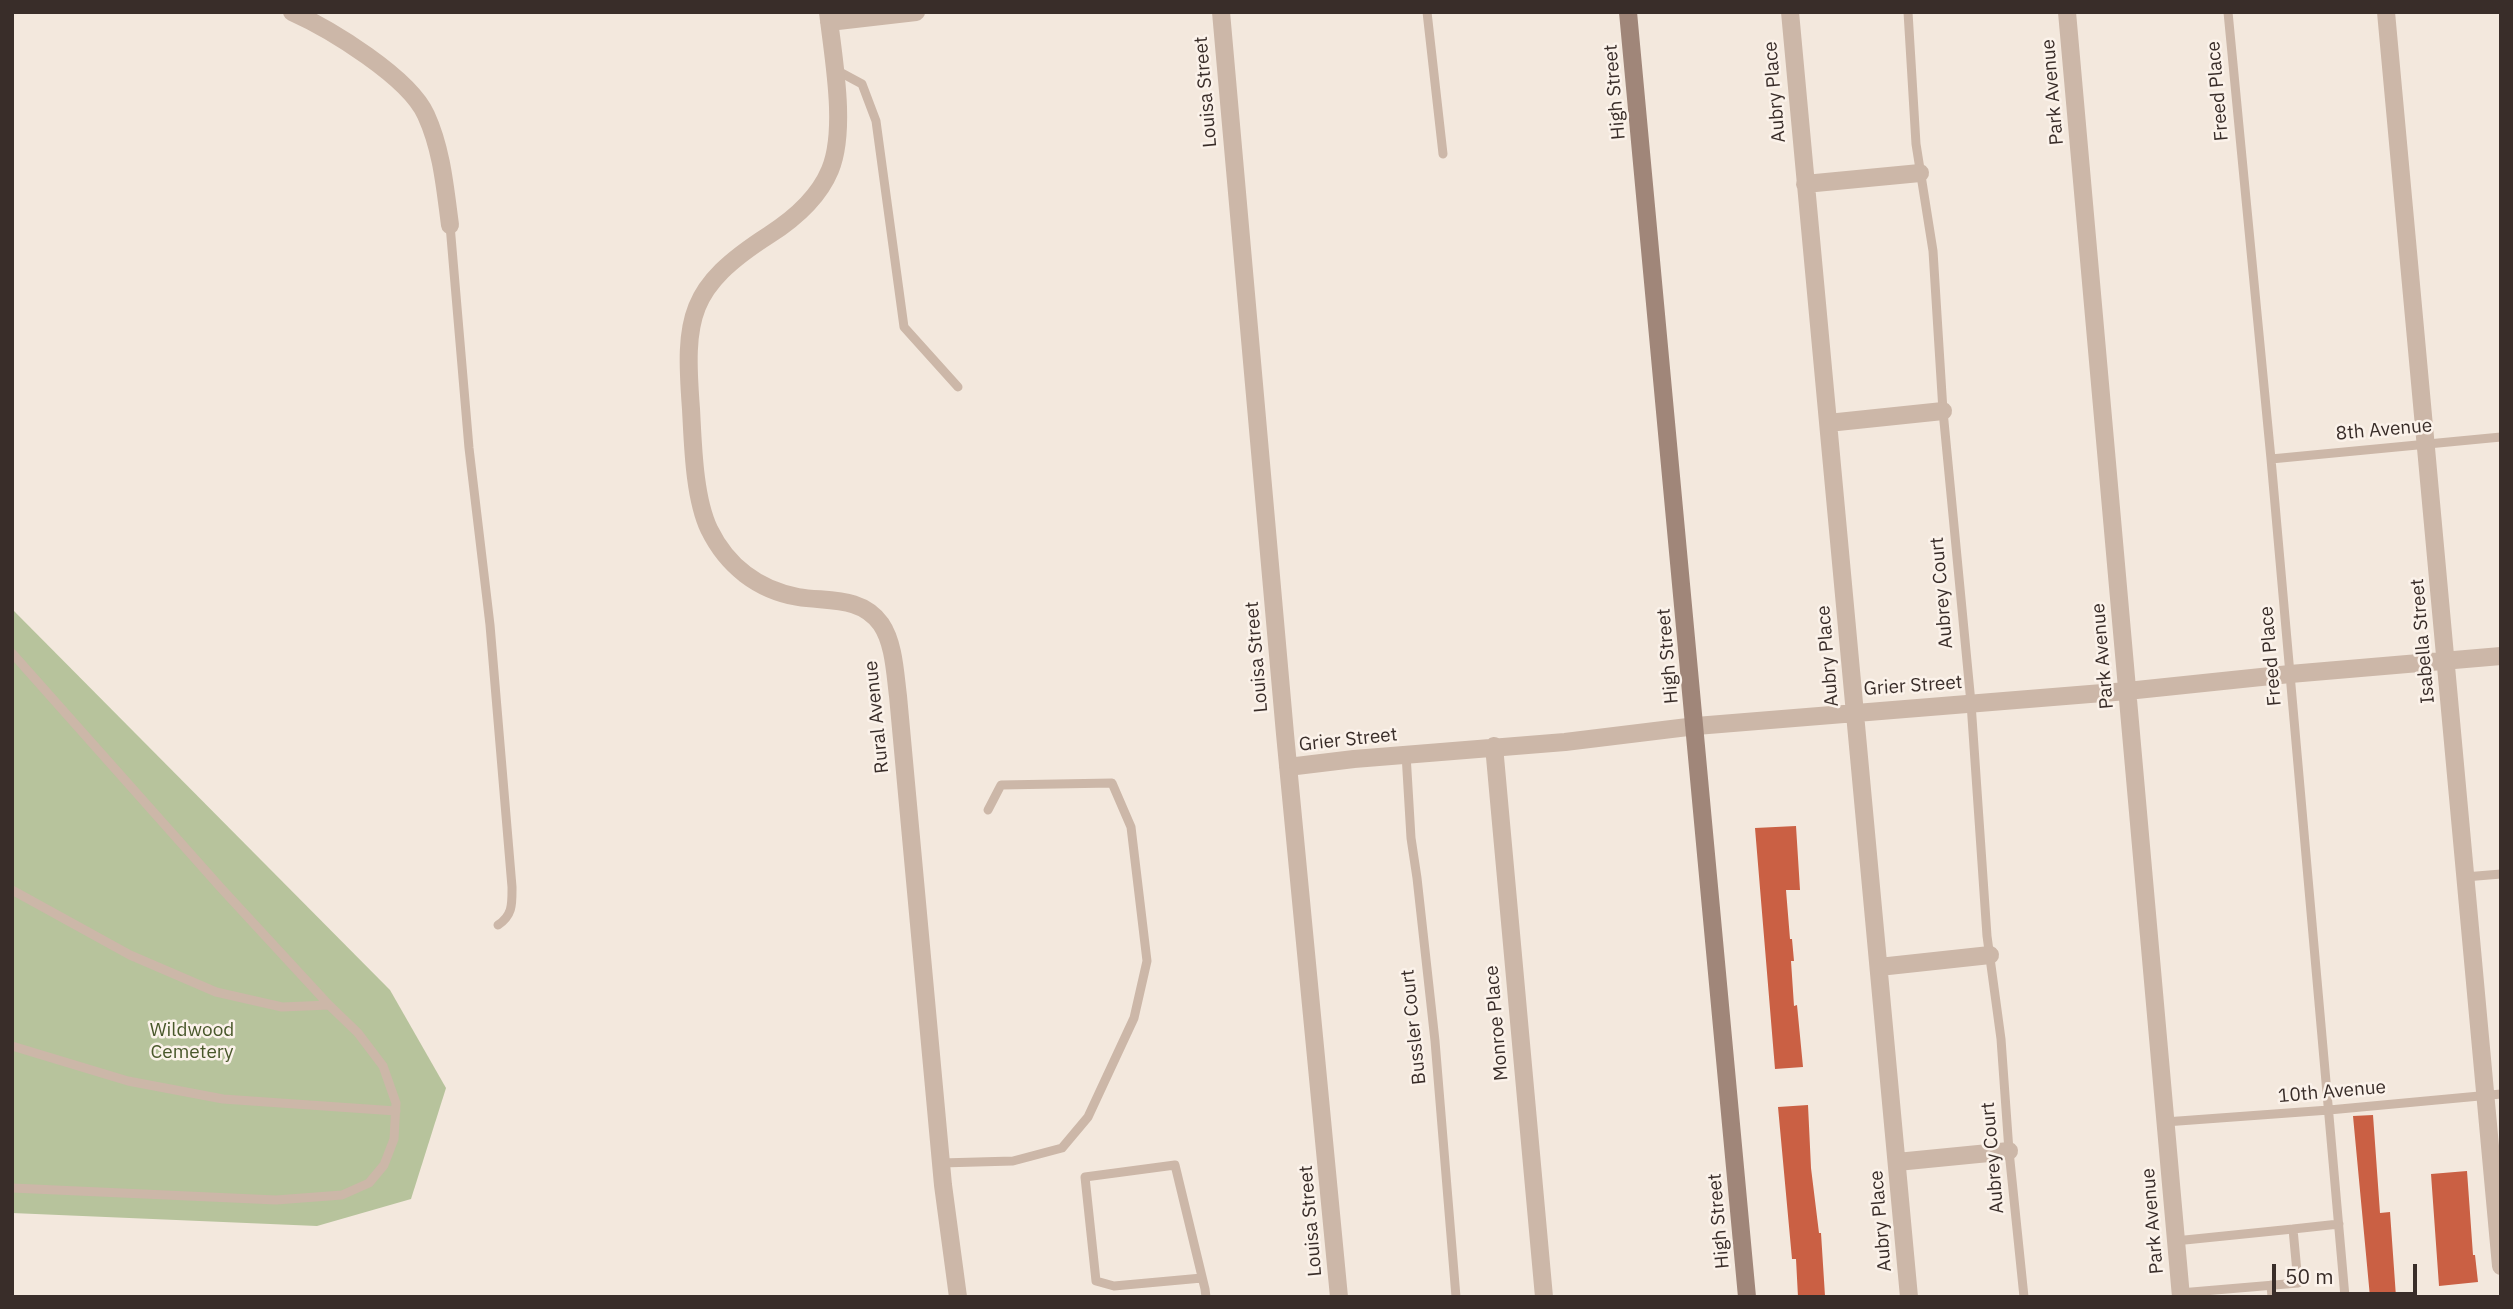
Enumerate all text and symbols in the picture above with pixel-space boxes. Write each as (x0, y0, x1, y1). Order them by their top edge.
street label: Louisa Street (1190, 35, 1222, 149)
street label: Park Avenue (2037, 38, 2069, 146)
street label: Aubry Place (1759, 40, 1791, 144)
street label: Freed Place (2202, 40, 2234, 142)
street label: High Street (1599, 43, 1631, 141)
street label: 8th Avenue (2335, 414, 2433, 446)
street label: Aubrey Court (1926, 536, 1958, 650)
street label: Isabella Street (2406, 578, 2440, 704)
street label: Louisa Street (1241, 600, 1273, 714)
street label: Park Avenue (2087, 602, 2119, 710)
street label: Aubry Place (1812, 604, 1844, 708)
street label: Freed Place (2255, 605, 2287, 707)
street label: High Street (1652, 607, 1684, 705)
street label: Rural Avenue (860, 660, 894, 774)
street label: Grier Street (1863, 671, 1963, 701)
street label: Grier Street (1298, 723, 1398, 757)
street label: Monroe Place (1481, 964, 1513, 1082)
street label: Bussler Court (1397, 968, 1431, 1086)
park label: Wildwood Cemetery (150, 1020, 234, 1064)
street label: 10th Avenue (2277, 1076, 2387, 1108)
street label: Aubrey Court (1977, 1101, 2009, 1215)
street label: Louisa Street (1295, 1164, 1327, 1278)
street label: Park Avenue (2137, 1167, 2169, 1275)
street label: Aubry Place (1865, 1169, 1897, 1273)
street label: High Street (1703, 1172, 1735, 1270)
scale bar (2275, 1250, 2420, 1294)
text: 50 m (2285, 1262, 2334, 1290)

